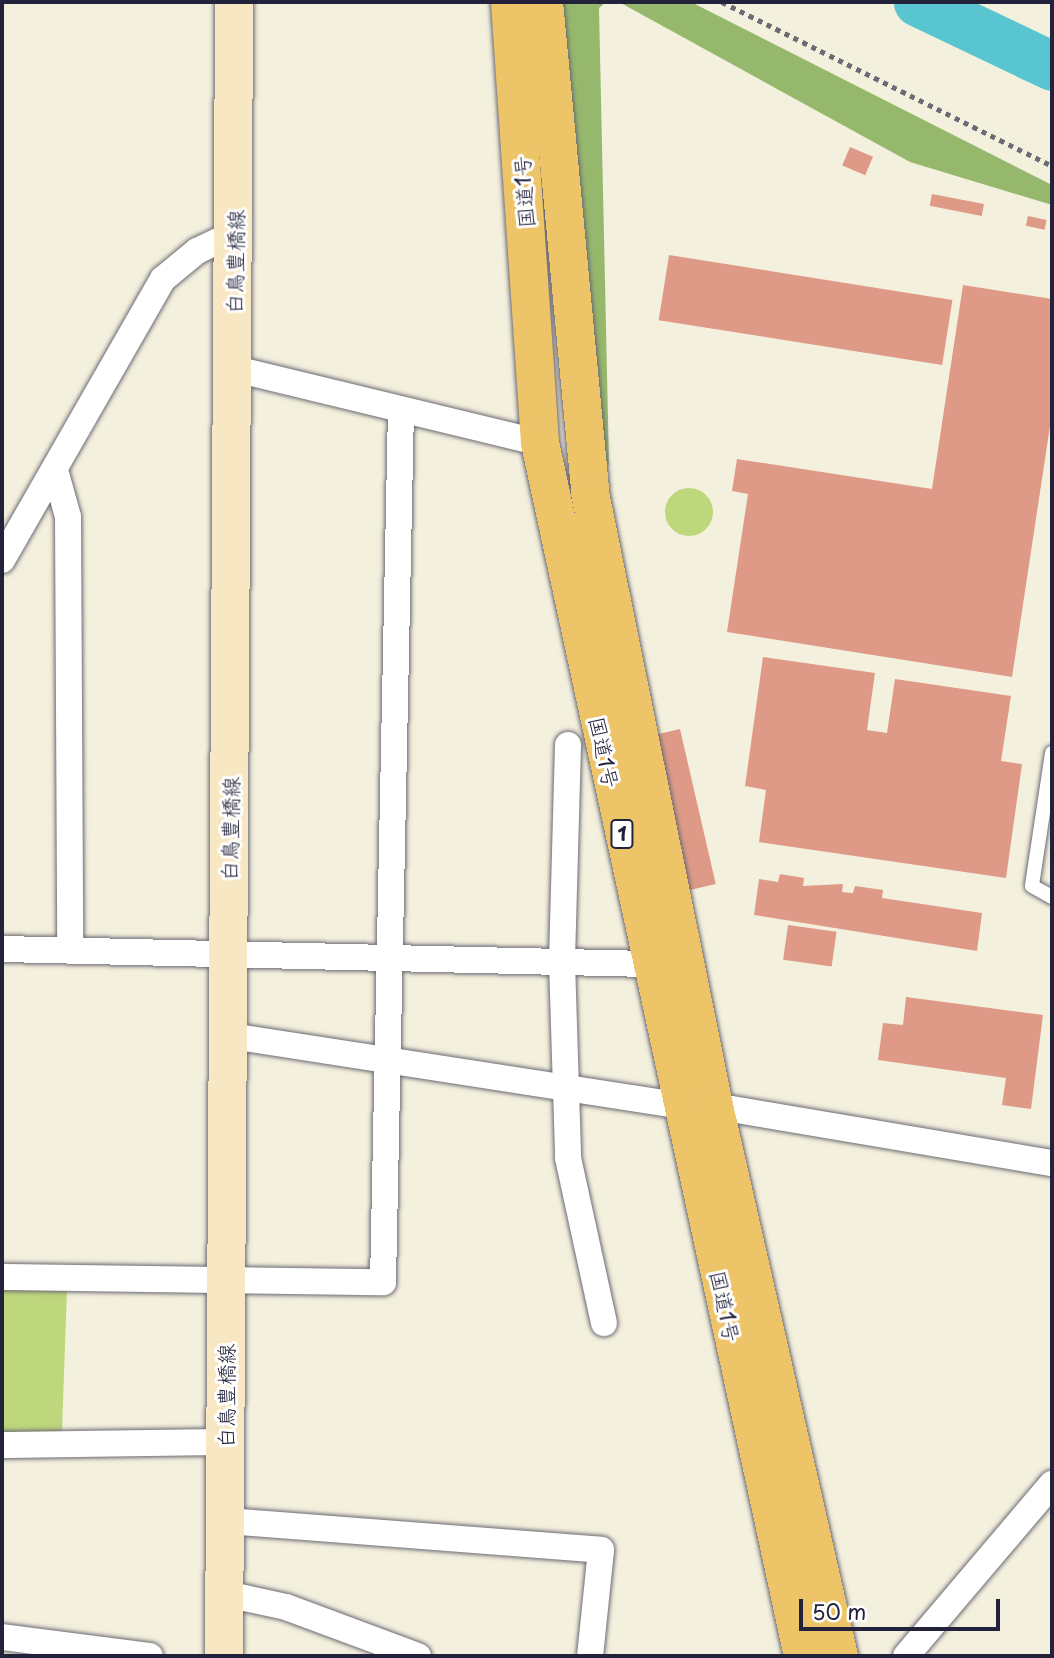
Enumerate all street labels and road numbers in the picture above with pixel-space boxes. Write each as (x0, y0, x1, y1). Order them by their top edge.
street label: 国道1号 (508, 155, 538, 229)
street label: 白鳥豊橋線 (220, 209, 248, 315)
street label: 国道1号 (585, 714, 625, 790)
street label: 白鳥豊橋線 (215, 776, 243, 882)
road number: 1 (610, 818, 634, 849)
street label: 国道1号 (706, 1268, 746, 1344)
street label: 白鳥豊橋線 (212, 1344, 238, 1448)

